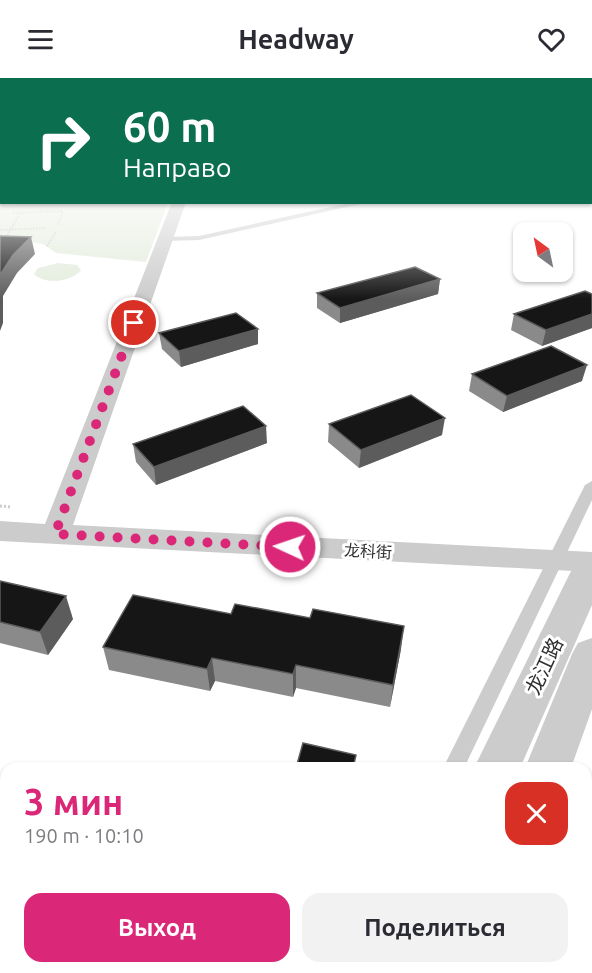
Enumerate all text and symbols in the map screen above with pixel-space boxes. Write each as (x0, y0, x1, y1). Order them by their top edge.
icon: menu (24, 23, 57, 56)
icon: heart (535, 23, 568, 56)
text: Headway (238, 24, 354, 54)
icon: right (24, 102, 102, 180)
text: 60 m (123, 103, 217, 150)
text: Направо (123, 152, 232, 182)
north arrow (513, 222, 573, 282)
map controls (513, 222, 573, 282)
pin (108, 297, 159, 348)
icon: arrive (117, 306, 150, 339)
position arrow (258, 515, 322, 579)
street label: 龙科街 (344, 541, 392, 561)
street label: 龙江路 (521, 634, 567, 698)
text: 3 мин (24, 781, 123, 822)
button: close (505, 782, 568, 845)
text: 190 m · 10:10 (24, 824, 144, 847)
button: Выход (24, 893, 290, 962)
button: Поделиться (302, 893, 568, 962)

